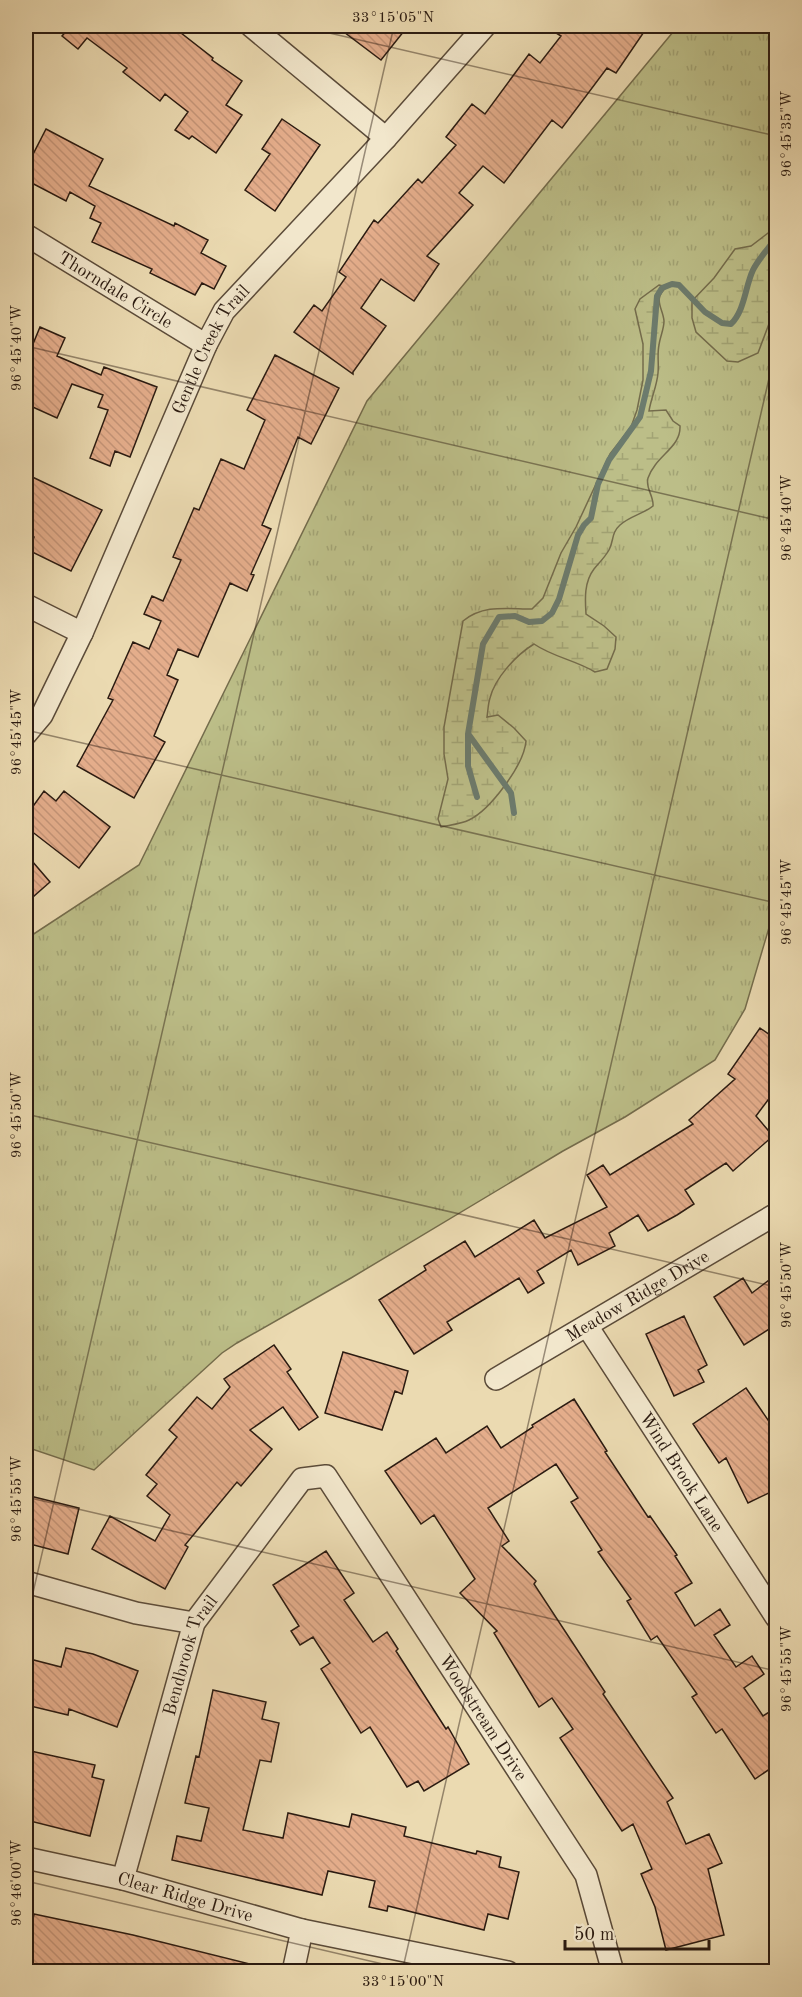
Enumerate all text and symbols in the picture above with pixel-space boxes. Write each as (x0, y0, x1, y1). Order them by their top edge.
text: 33°15'05"N (352, 11, 434, 26)
text: 96°45'35"W (780, 91, 795, 177)
street label: Thorndale Circle (55, 249, 175, 332)
street label: Gentle Creek Trail (169, 282, 253, 417)
text: 96°45'40"W (10, 305, 25, 391)
text: 96°45'40"W (780, 475, 795, 561)
text: 96°45'45"W (10, 689, 25, 775)
text: 96°45'45"W (780, 859, 795, 945)
text: 96°45'50"W (10, 1072, 25, 1158)
text: 96°45'50"W (780, 1242, 795, 1328)
street label: Meadow Ridge Drive (563, 1248, 713, 1346)
street label: Wind Brook Lane (636, 1409, 726, 1535)
text: 96°45'55"W (10, 1456, 25, 1542)
street label: Bendbrook Trail (161, 1592, 221, 1718)
text: 96°45'55"W (780, 1626, 795, 1712)
street label: Woodstream Drive (435, 1652, 530, 1784)
text: 96°46'00"W (10, 1840, 25, 1926)
street label: Clear Ridge Drive (115, 1870, 255, 1926)
scale bar (565, 1913, 709, 1951)
text: 50 m (574, 1926, 614, 1944)
text: 33°15'00"N (362, 1975, 444, 1990)

